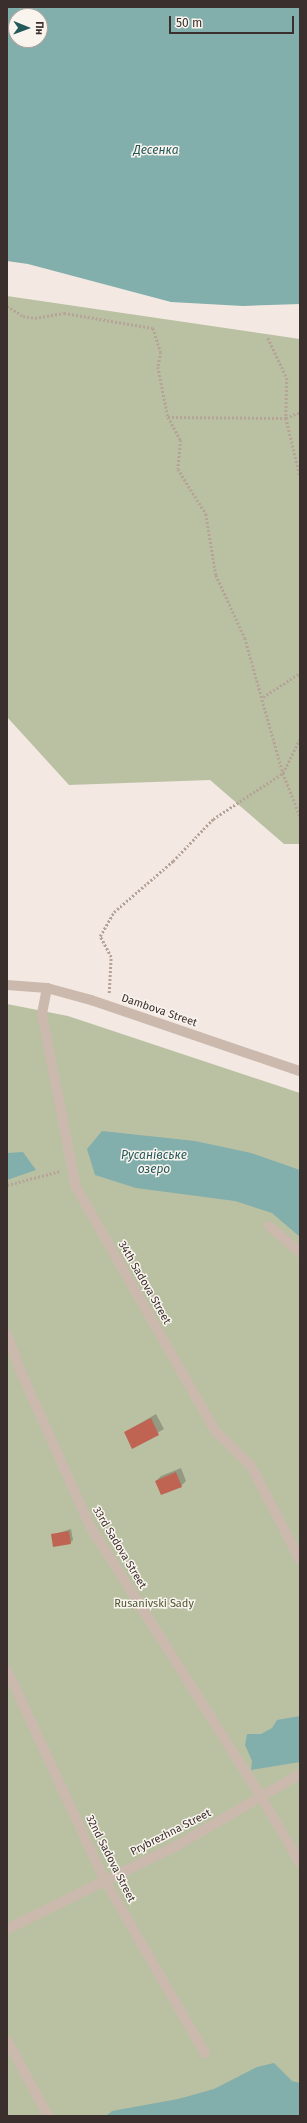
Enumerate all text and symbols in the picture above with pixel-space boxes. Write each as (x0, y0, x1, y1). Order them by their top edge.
north arrow (8, 8, 48, 48)
scale bar (171, 8, 296, 34)
text: 50 m (176, 16, 202, 30)
text: Пн (33, 21, 46, 35)
water label: Десенка (133, 144, 179, 158)
street label: Dambova Street (119, 992, 199, 1030)
water label: Русанівське озеро (121, 1149, 187, 1177)
street label: 34th Sadova Street (115, 1239, 173, 1327)
street label: 33rd Sadova Street (89, 1505, 149, 1591)
park label: Rusanivski Sady (114, 1597, 194, 1611)
street label: Prybrezhna Street (129, 1807, 213, 1859)
street label: 32nd Sadova Street (82, 1813, 138, 1905)

